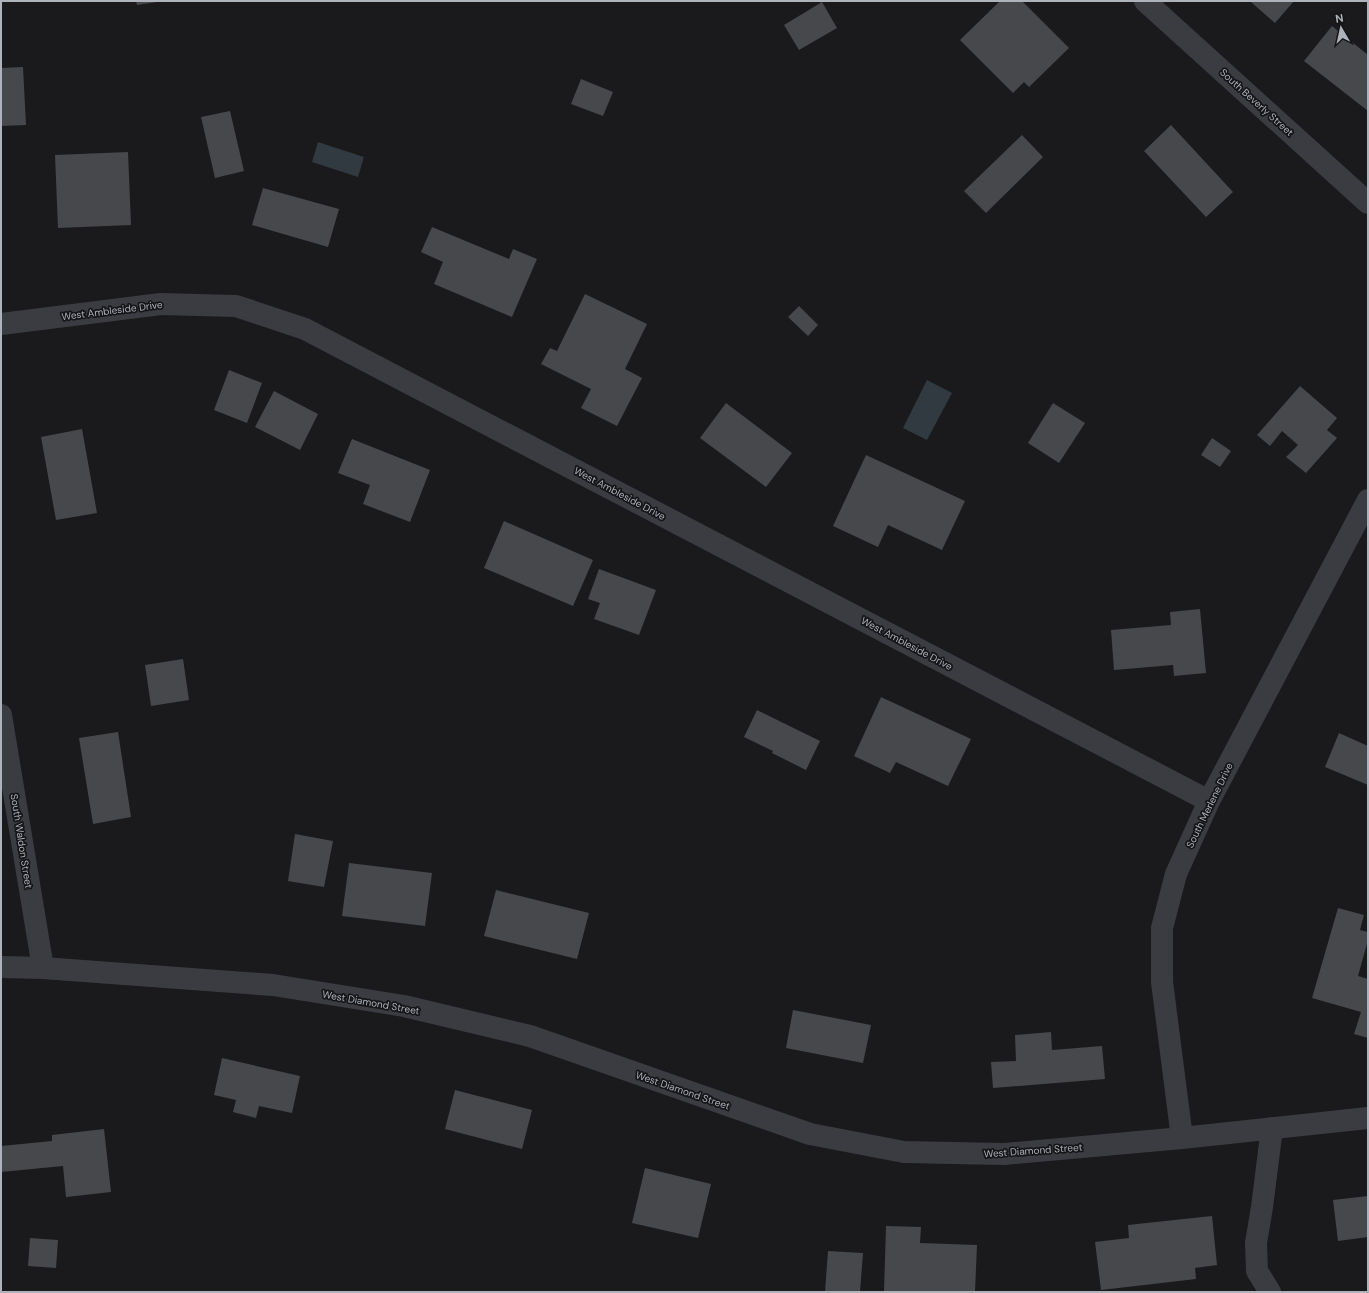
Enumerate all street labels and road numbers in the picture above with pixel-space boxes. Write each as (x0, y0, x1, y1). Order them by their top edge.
street label: South Beverly Street (1217, 66, 1296, 139)
street label: West Ambleside Drive (61, 298, 164, 323)
street label: West Ambleside Drive (572, 464, 668, 523)
street label: West Ambleside Drive (859, 614, 955, 673)
street label: South Merlene Drive (1183, 760, 1236, 850)
street label: South Waldon Street (8, 793, 35, 889)
street label: West Diamond Street (321, 988, 421, 1017)
street label: West Diamond Street (634, 1068, 732, 1113)
street label: West Diamond Street (983, 1141, 1083, 1160)

